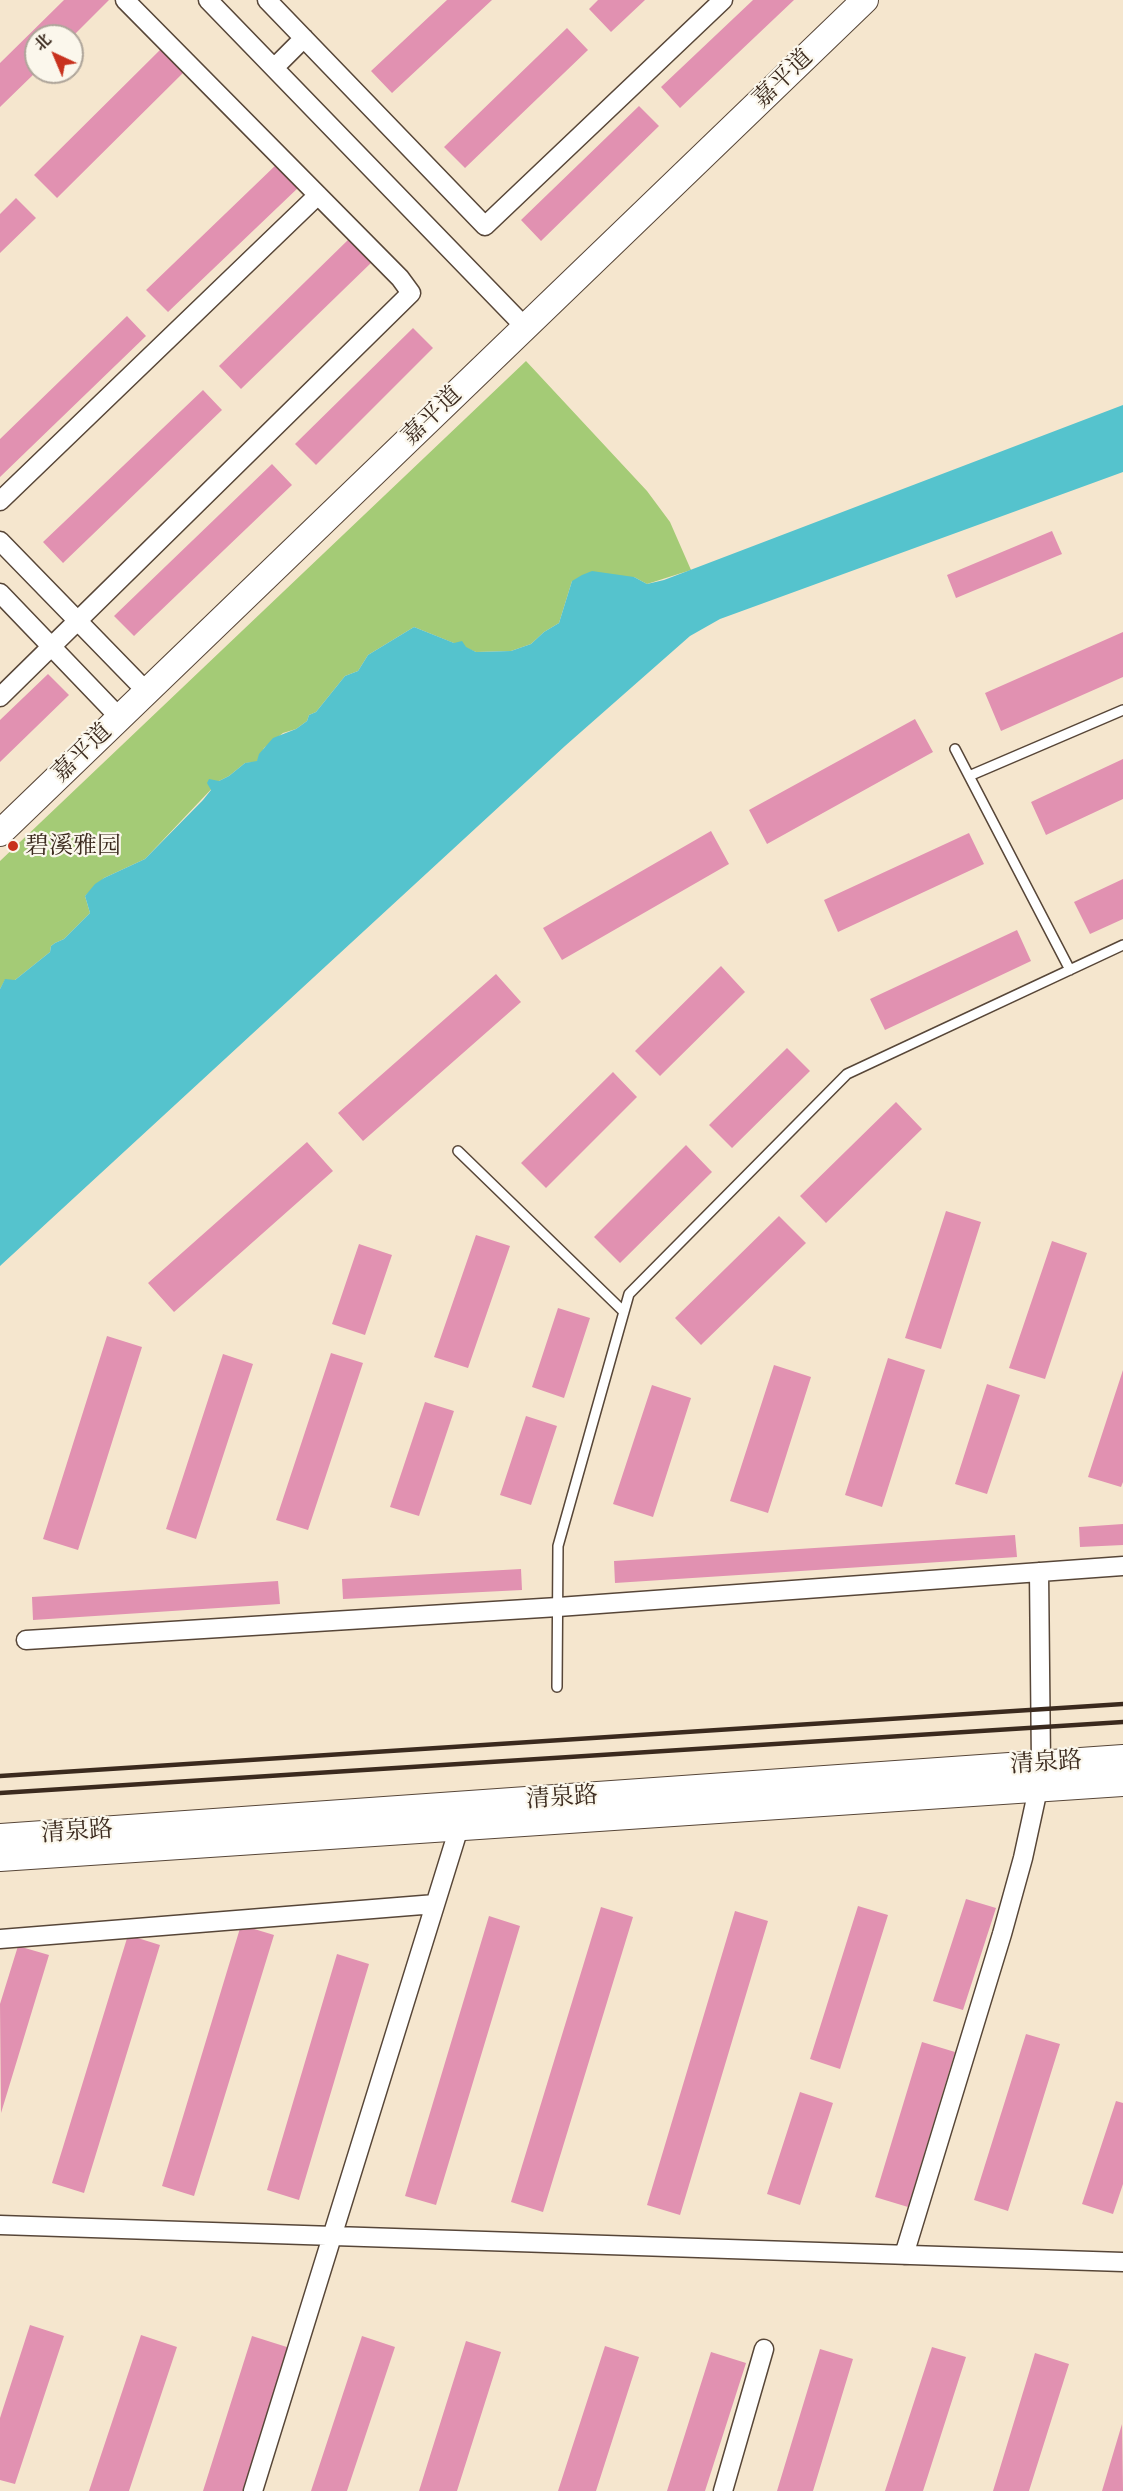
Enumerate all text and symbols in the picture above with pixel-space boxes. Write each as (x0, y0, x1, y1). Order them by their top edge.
north arrow (24, 24, 84, 84)
text: 北 (29, 29, 56, 55)
street label: 嘉平道 (747, 44, 819, 114)
street label: 嘉平道 (396, 381, 468, 451)
street label: 嘉平道 (46, 718, 118, 788)
place label: 碧溪雅园 (25, 832, 121, 860)
marker: 碧溪雅园 (6, 839, 20, 853)
street label: 清泉路 (1009, 1746, 1083, 1780)
street label: 清泉路 (525, 1781, 599, 1815)
street label: 清泉路 (40, 1815, 114, 1849)

